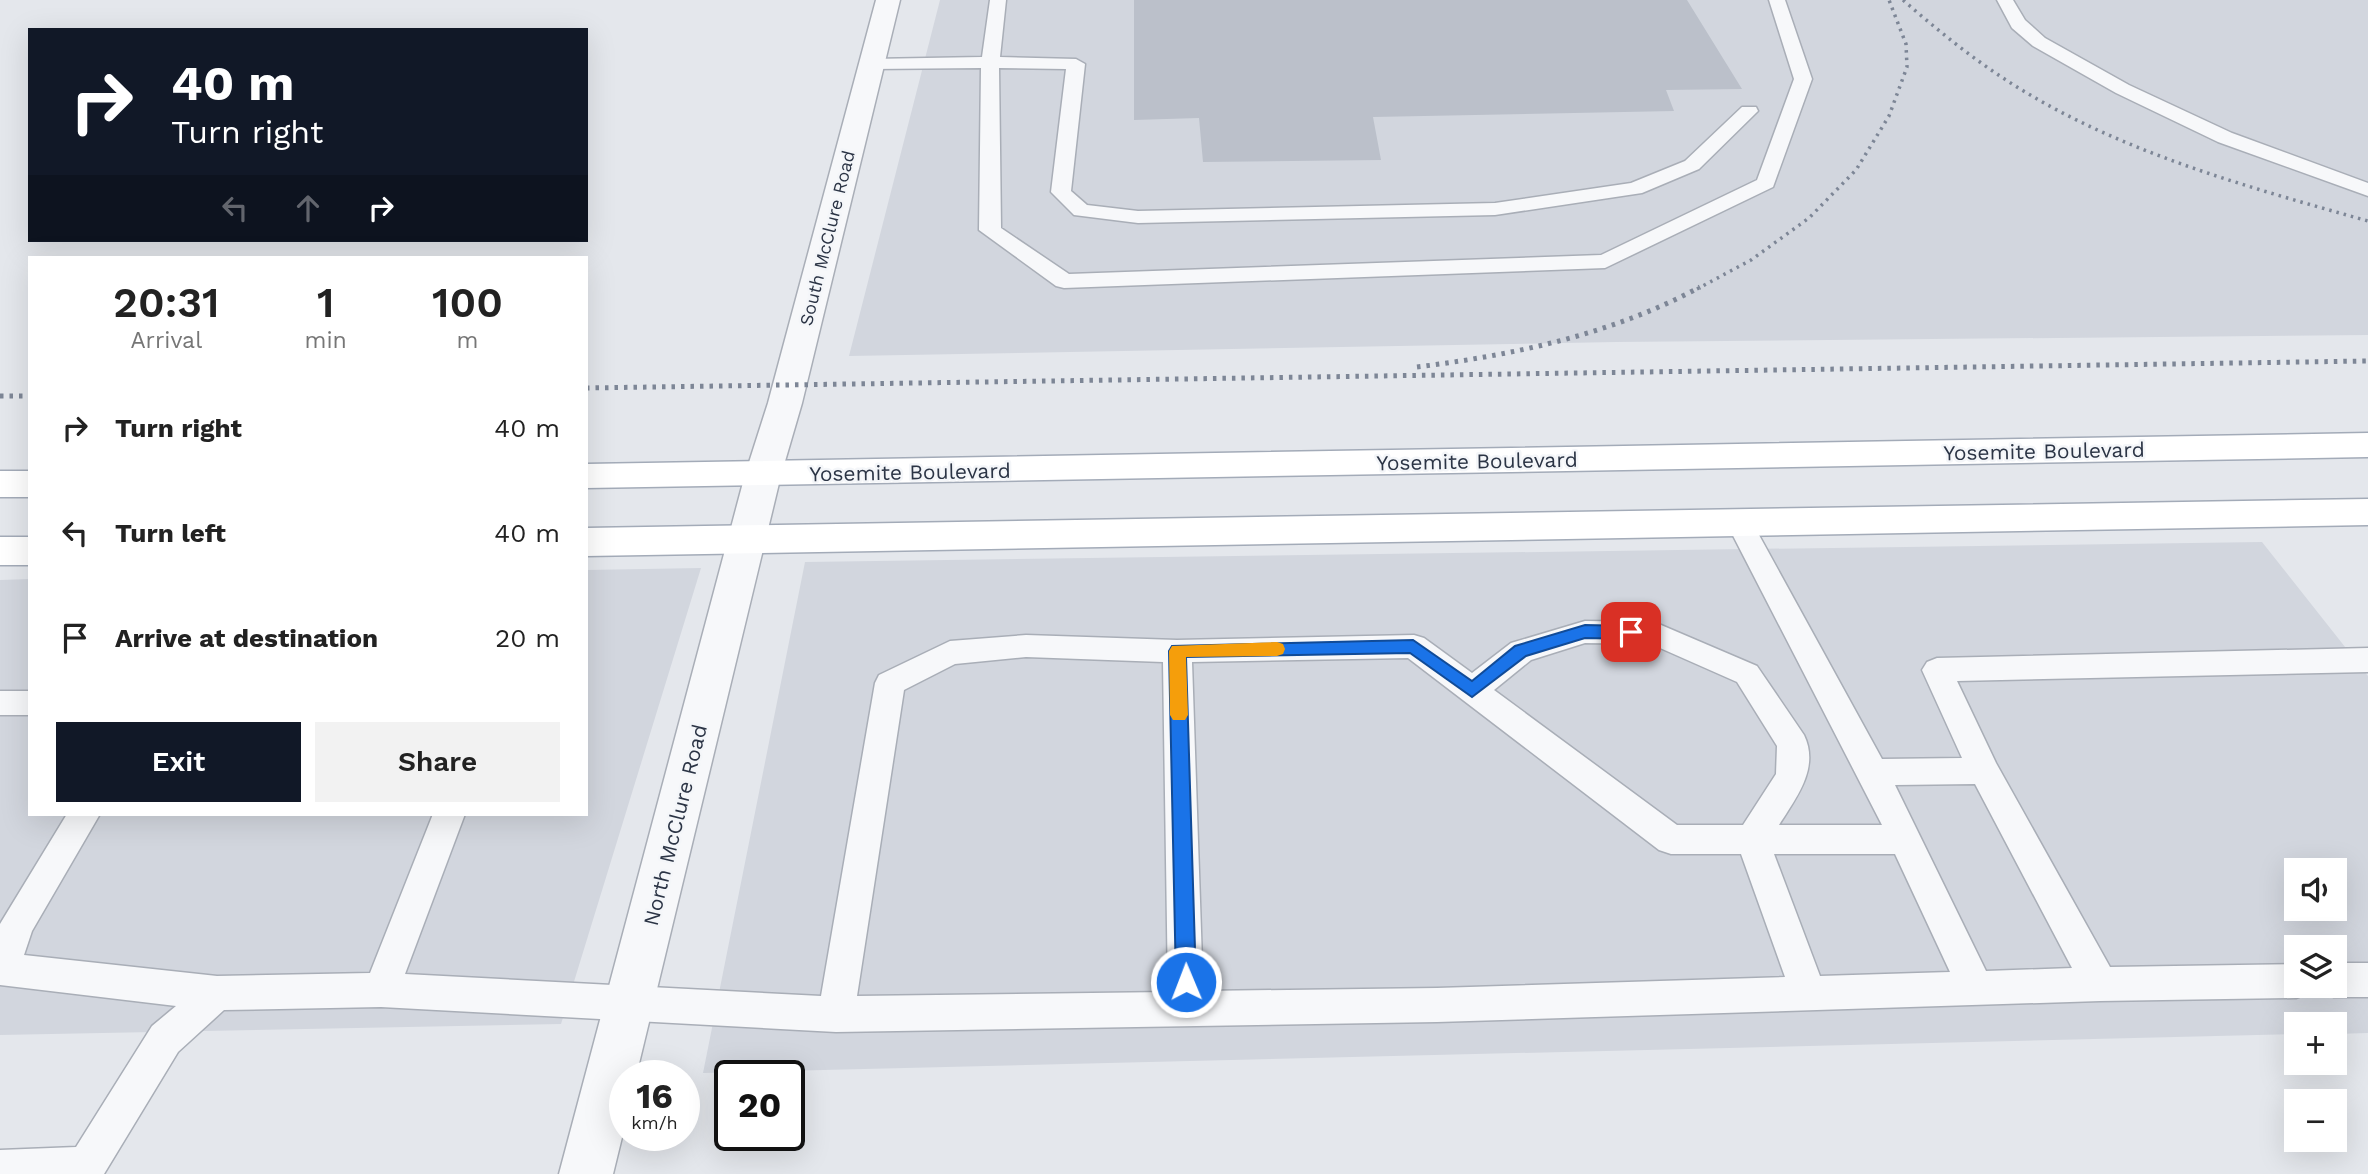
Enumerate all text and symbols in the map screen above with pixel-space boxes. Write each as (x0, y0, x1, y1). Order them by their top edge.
text: 40 m (171, 54, 294, 112)
icon: right (56, 56, 147, 147)
text: Turn right (171, 113, 323, 151)
street label: South McClure Road (795, 148, 859, 328)
icon: left (216, 189, 254, 227)
icon: ahead (289, 189, 327, 227)
icon: right (362, 189, 400, 227)
text: 20:31 (113, 278, 219, 327)
text: 1 (317, 278, 334, 327)
text: 100 (432, 278, 503, 327)
text: Arrival (130, 327, 202, 354)
text: min (305, 327, 347, 354)
text: m (456, 327, 478, 354)
icon: right (56, 409, 94, 447)
text: Turn right (115, 413, 242, 443)
text: 40 m (494, 413, 560, 443)
street label: Yosemite Boulevard (1943, 437, 2145, 465)
street label: Yosemite Boulevard (1376, 447, 1578, 475)
street label: Yosemite Boulevard (809, 458, 1011, 486)
icon: left (56, 514, 94, 552)
text: Turn left (115, 518, 226, 548)
text: 40 m (494, 518, 560, 548)
pin (1601, 602, 1661, 662)
icon: arrive (1612, 613, 1650, 651)
icon: arrive (56, 619, 94, 657)
text: Arrive at destination (115, 623, 378, 653)
text: 20 m (495, 623, 560, 653)
button: Exit (56, 722, 301, 802)
button: Share (315, 722, 560, 802)
street label: North McClure Road (638, 722, 712, 928)
map controls (2284, 858, 2347, 1152)
button: sound (2284, 858, 2347, 921)
button: layers (2284, 935, 2347, 998)
position arrow (1149, 945, 1223, 1019)
button: + (2284, 1012, 2347, 1075)
speed limit sign: 20 (714, 1060, 805, 1151)
text: 16 (636, 1075, 673, 1117)
button: − (2284, 1089, 2347, 1152)
text: km/h (631, 1112, 678, 1133)

